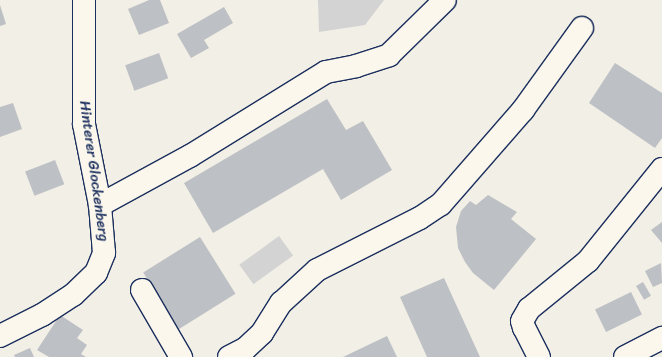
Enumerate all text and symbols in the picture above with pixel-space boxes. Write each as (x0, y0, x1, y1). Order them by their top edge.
street label: Hinterer Glockenberg (75, 99, 113, 243)

